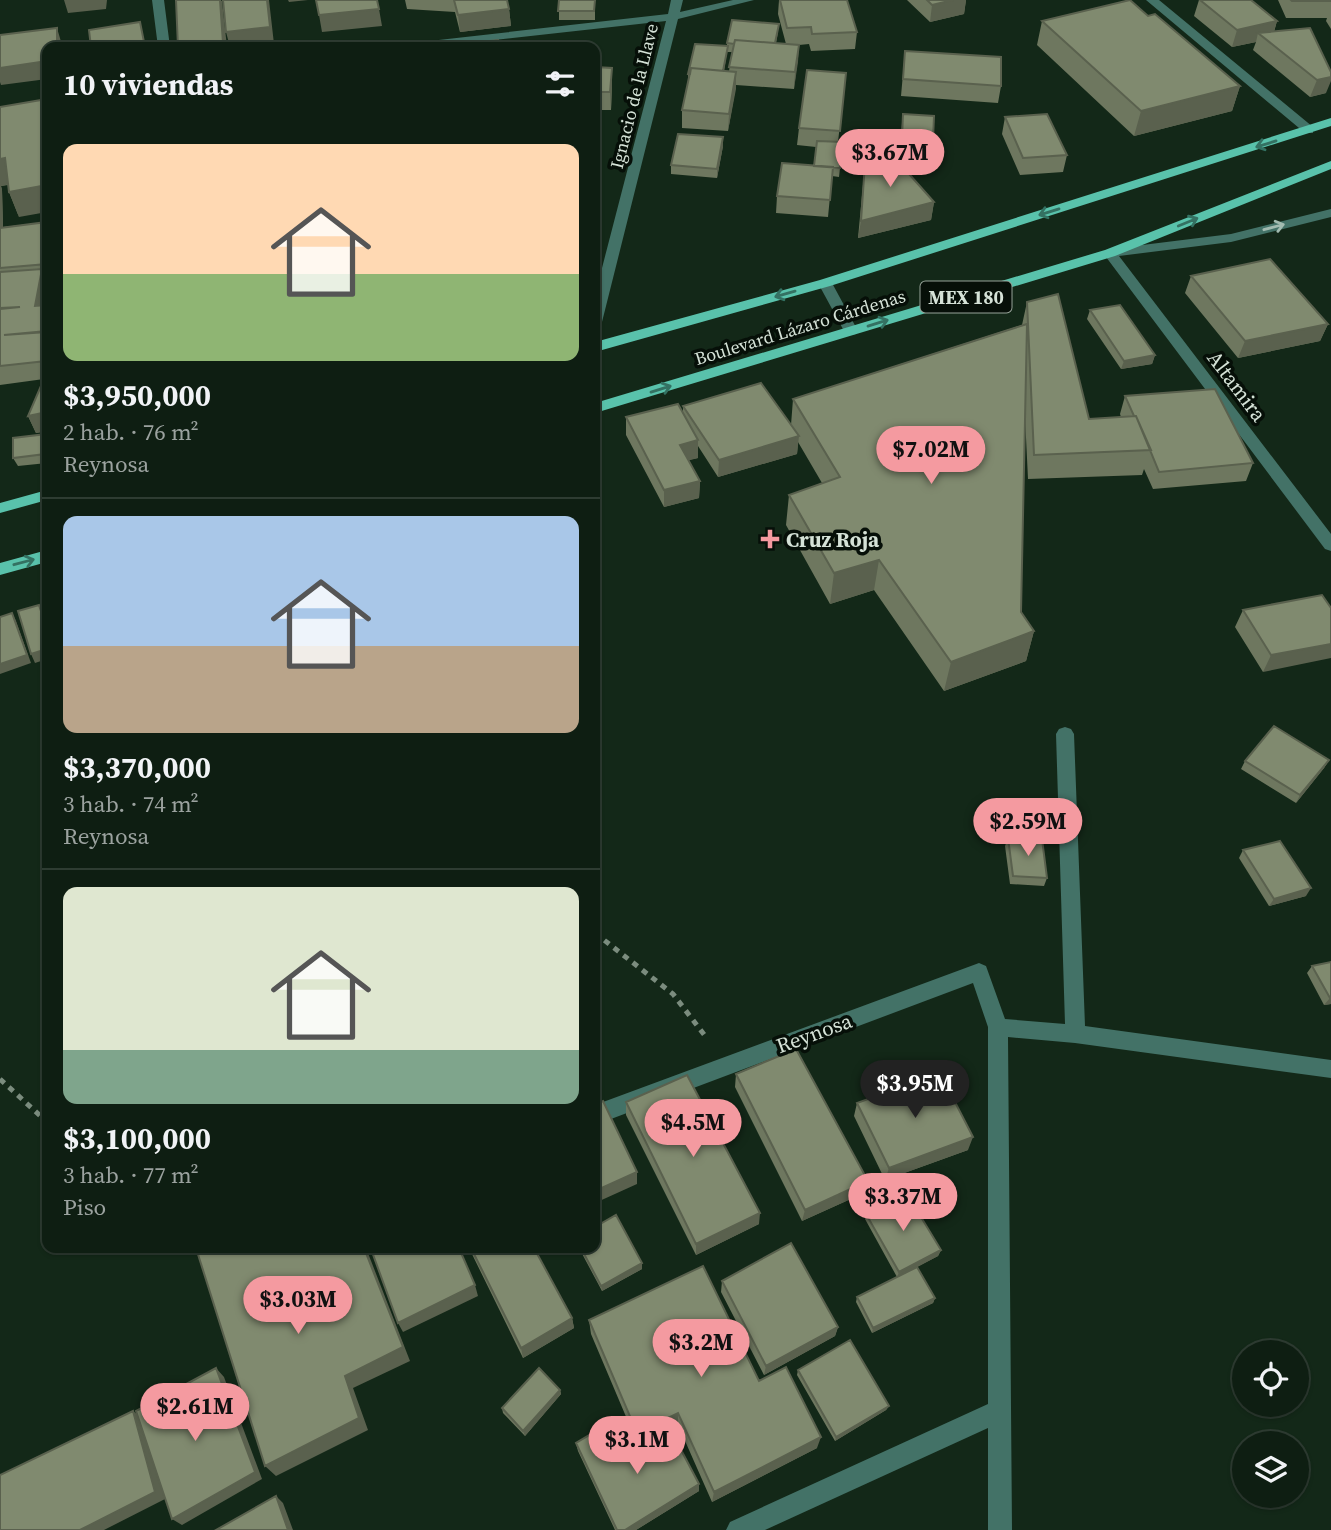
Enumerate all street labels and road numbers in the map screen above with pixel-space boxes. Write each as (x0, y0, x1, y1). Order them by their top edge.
street label: Ignacio de la Llave (604, 21, 664, 171)
road number: MEX 180 (920, 282, 1012, 312)
street label: Boulevard Lázaro Cárdenas (691, 283, 909, 371)
street label: Altamira (1201, 344, 1273, 428)
street label: Reynosa (772, 1006, 856, 1060)

